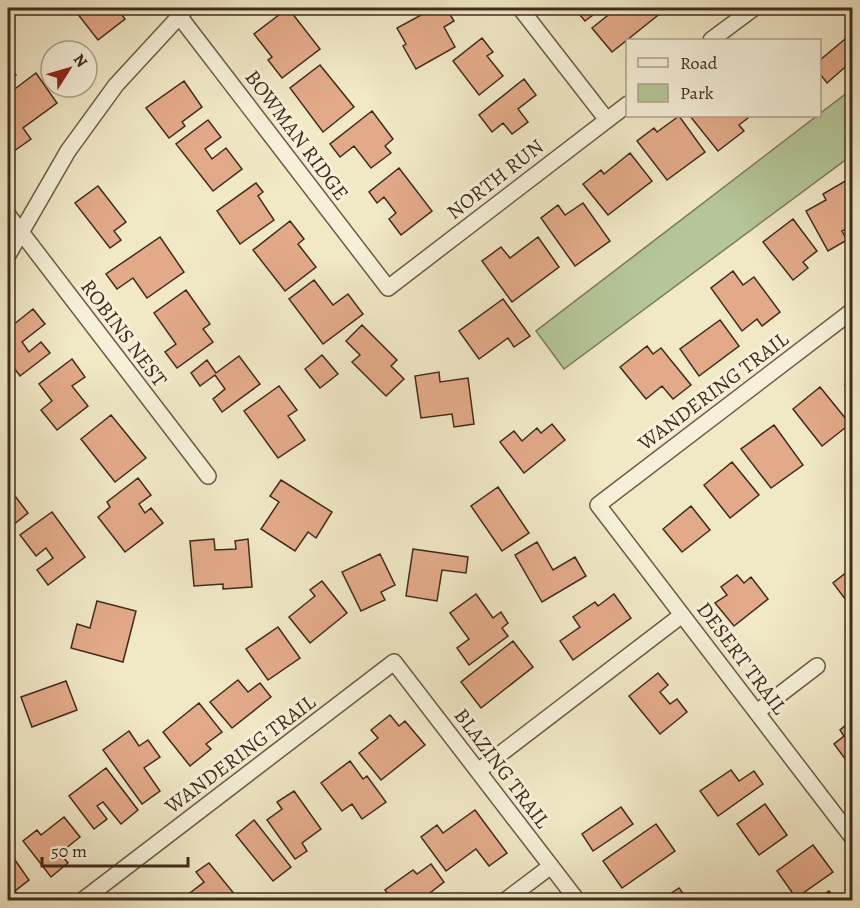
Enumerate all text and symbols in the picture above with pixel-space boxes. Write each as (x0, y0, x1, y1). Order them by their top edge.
north arrow (39, 39, 99, 99)
legend (626, 39, 821, 117)
text: N (68, 49, 93, 72)
text: Road (680, 51, 718, 75)
street label: BOWMAN RIDGE (239, 64, 355, 206)
text: Park (680, 81, 714, 105)
street label: NORTH RUN (441, 132, 549, 226)
street label: ROBINS NEST (74, 274, 174, 393)
street label: WANDERING TRAIL (631, 325, 794, 457)
street label: DESERT TRAIL (691, 596, 794, 720)
street label: WANDERING TRAIL (158, 688, 321, 820)
street label: BLAZING TRAIL (448, 702, 557, 834)
scale bar (42, 830, 188, 868)
text: 50 m (51, 839, 87, 863)

